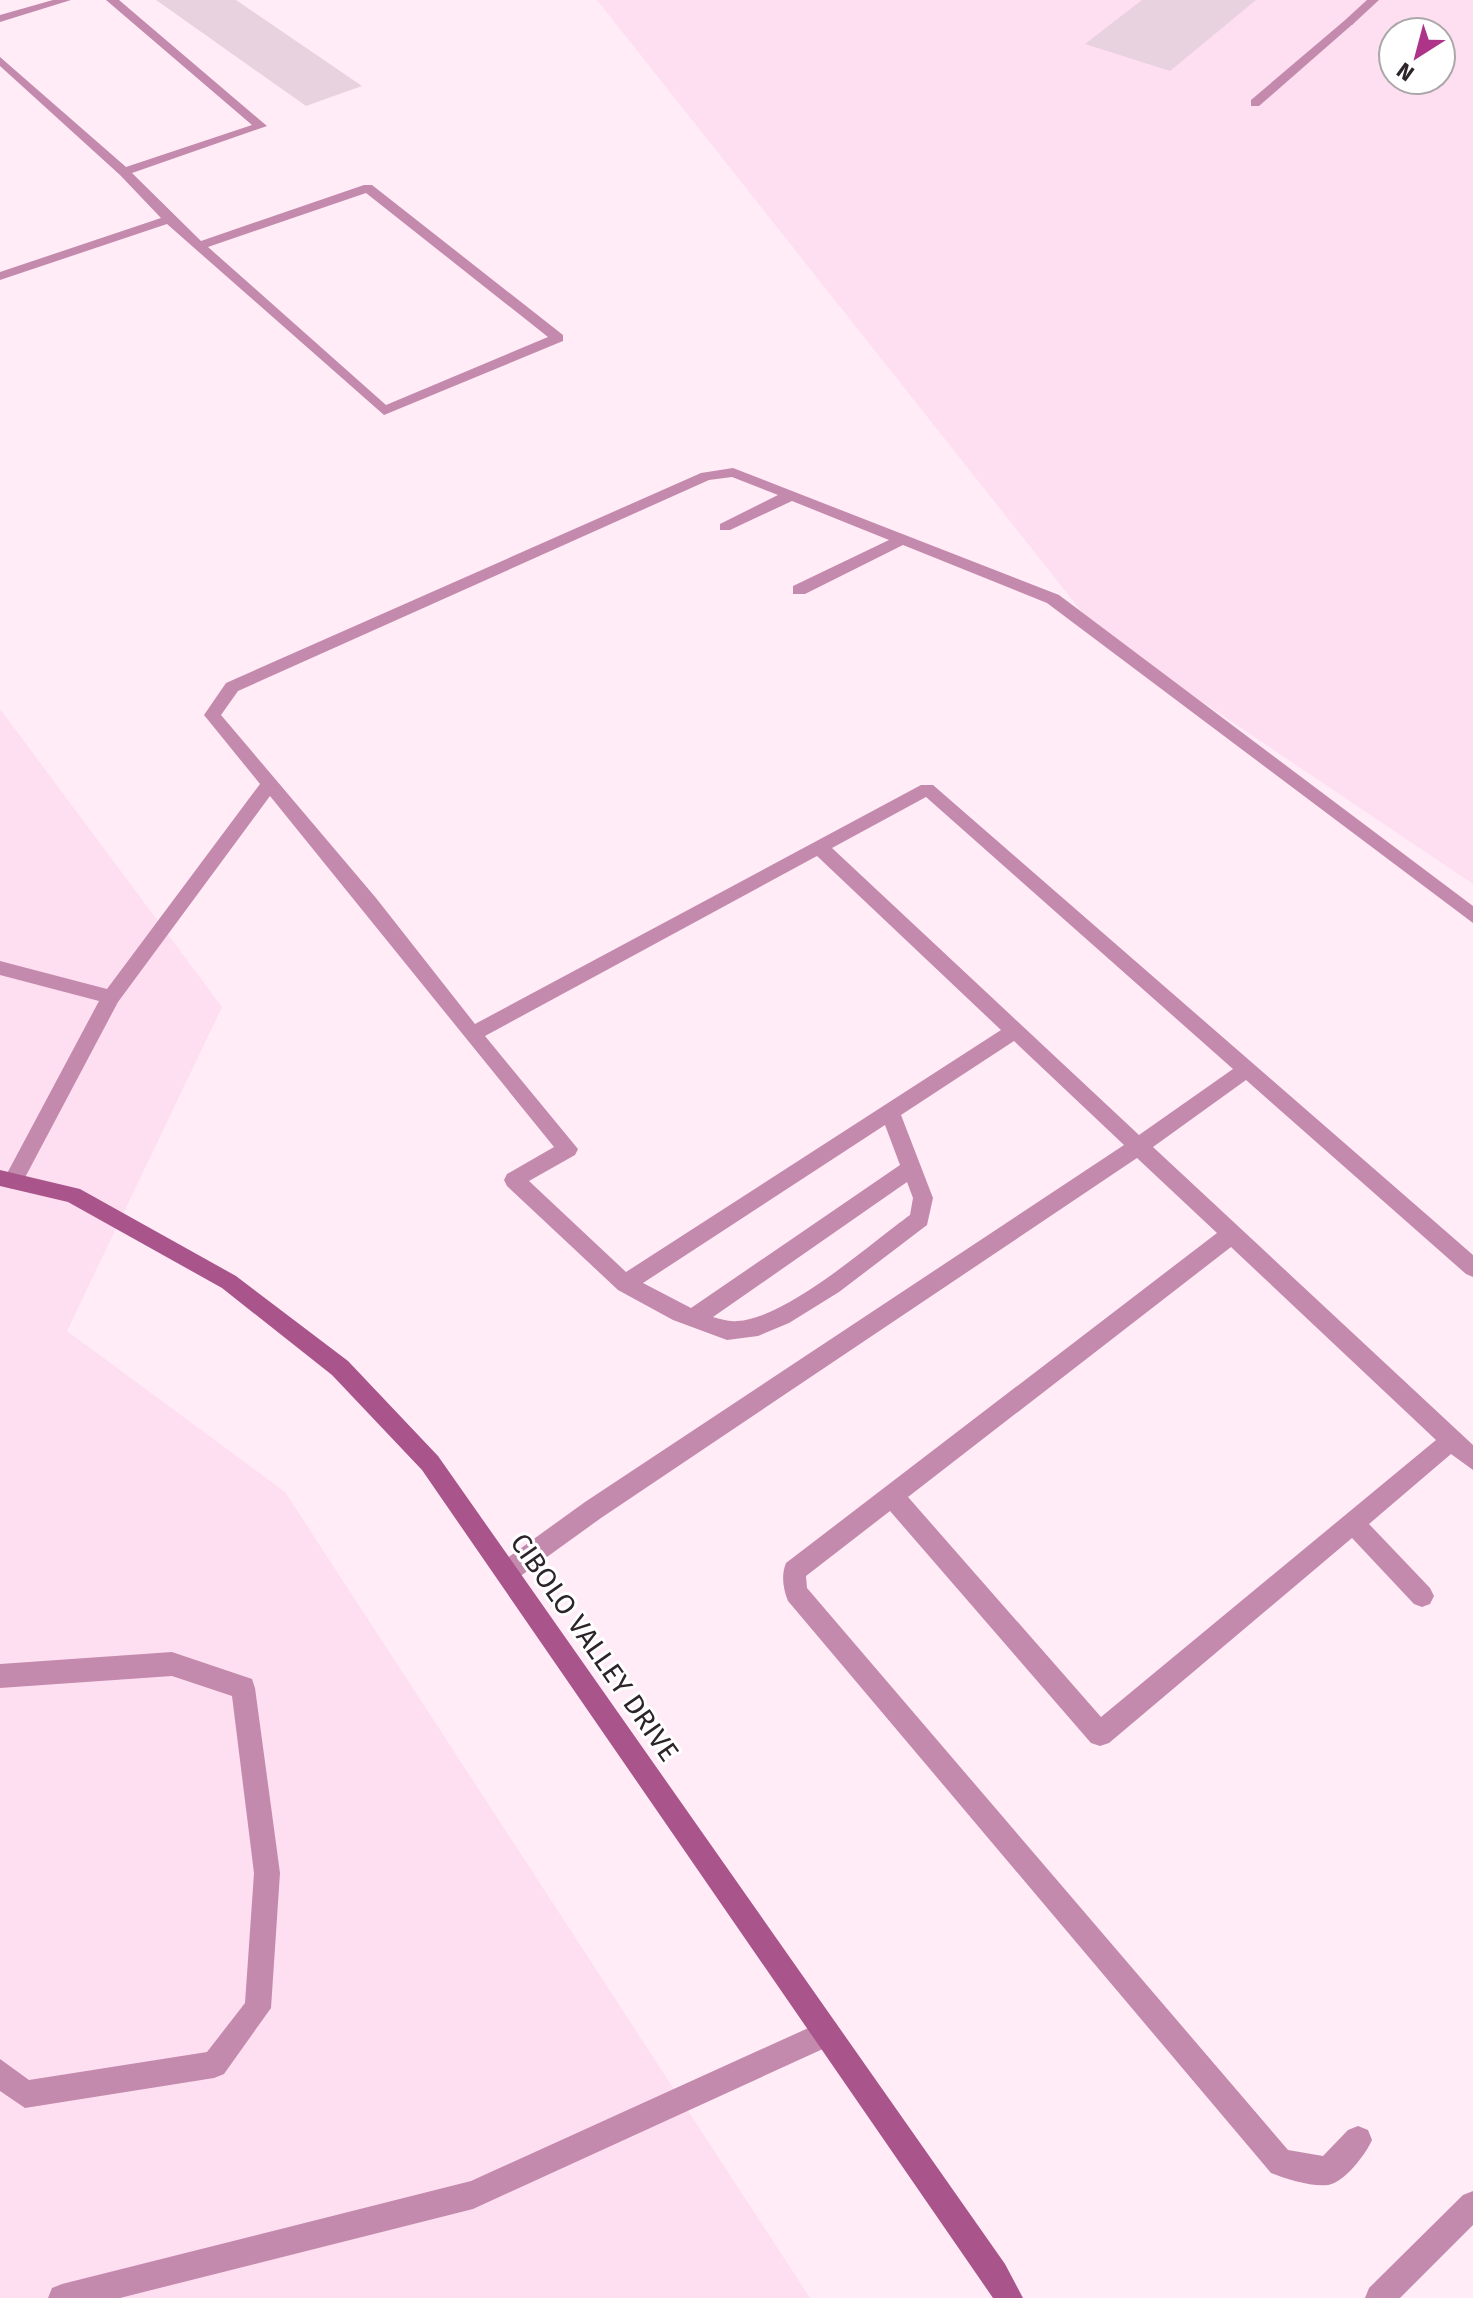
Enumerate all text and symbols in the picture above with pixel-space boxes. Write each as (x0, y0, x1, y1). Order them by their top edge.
north arrow (1377, 16, 1457, 96)
text: N (1392, 57, 1419, 87)
street label: CIBOLO VALLEY DRIVE (504, 1527, 686, 1767)

